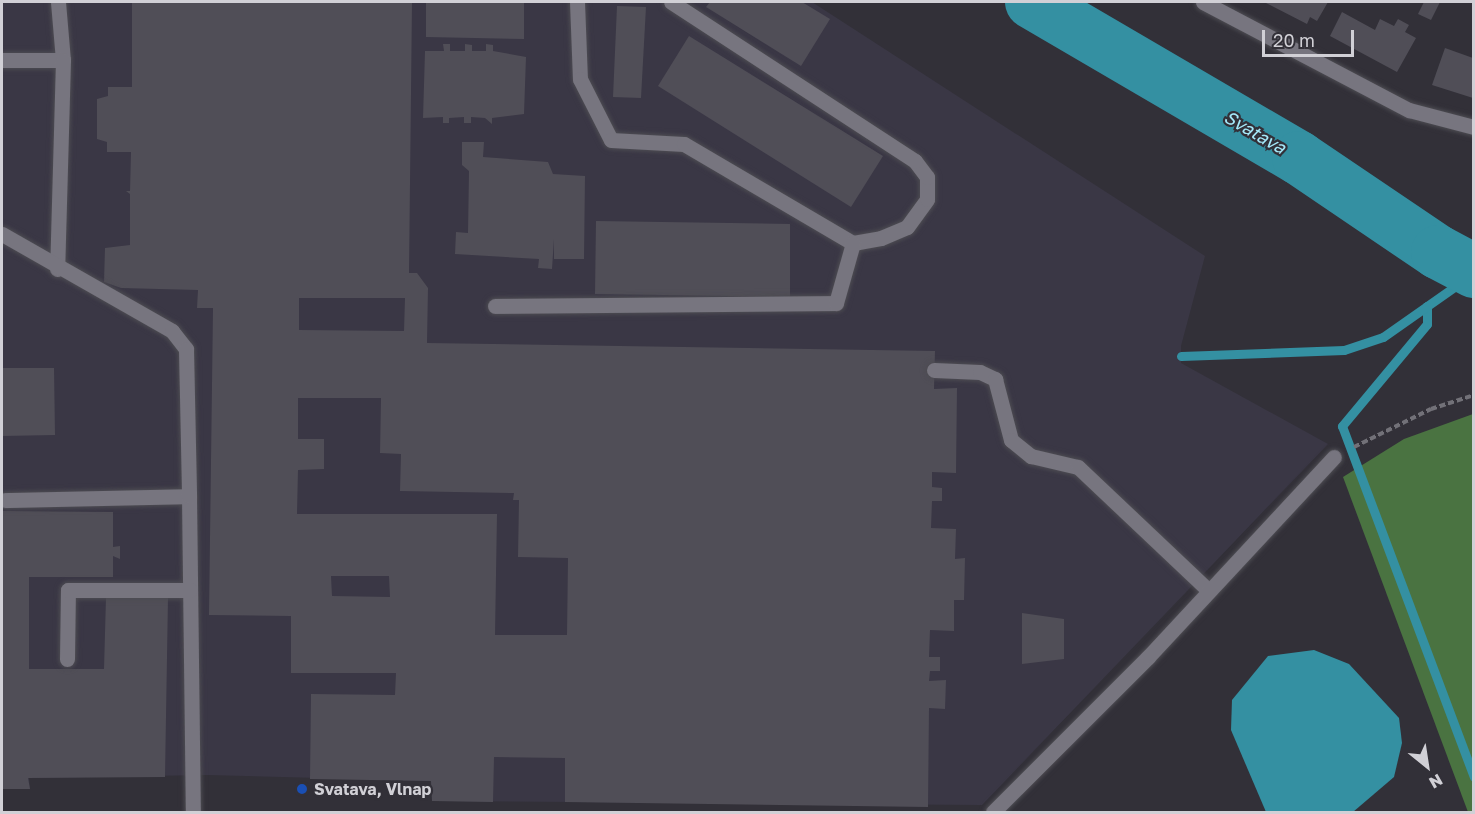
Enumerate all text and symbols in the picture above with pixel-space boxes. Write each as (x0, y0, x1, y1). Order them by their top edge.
scale bar (1265, 18, 1356, 56)
text: 20 m (1273, 29, 1315, 51)
water label: Svatava (1220, 106, 1290, 158)
north arrow (1397, 736, 1457, 796)
text: N (1426, 770, 1446, 793)
place label: Svatava, Vlnap (314, 779, 431, 799)
marker: Svatava, Vlnap (295, 782, 309, 796)

